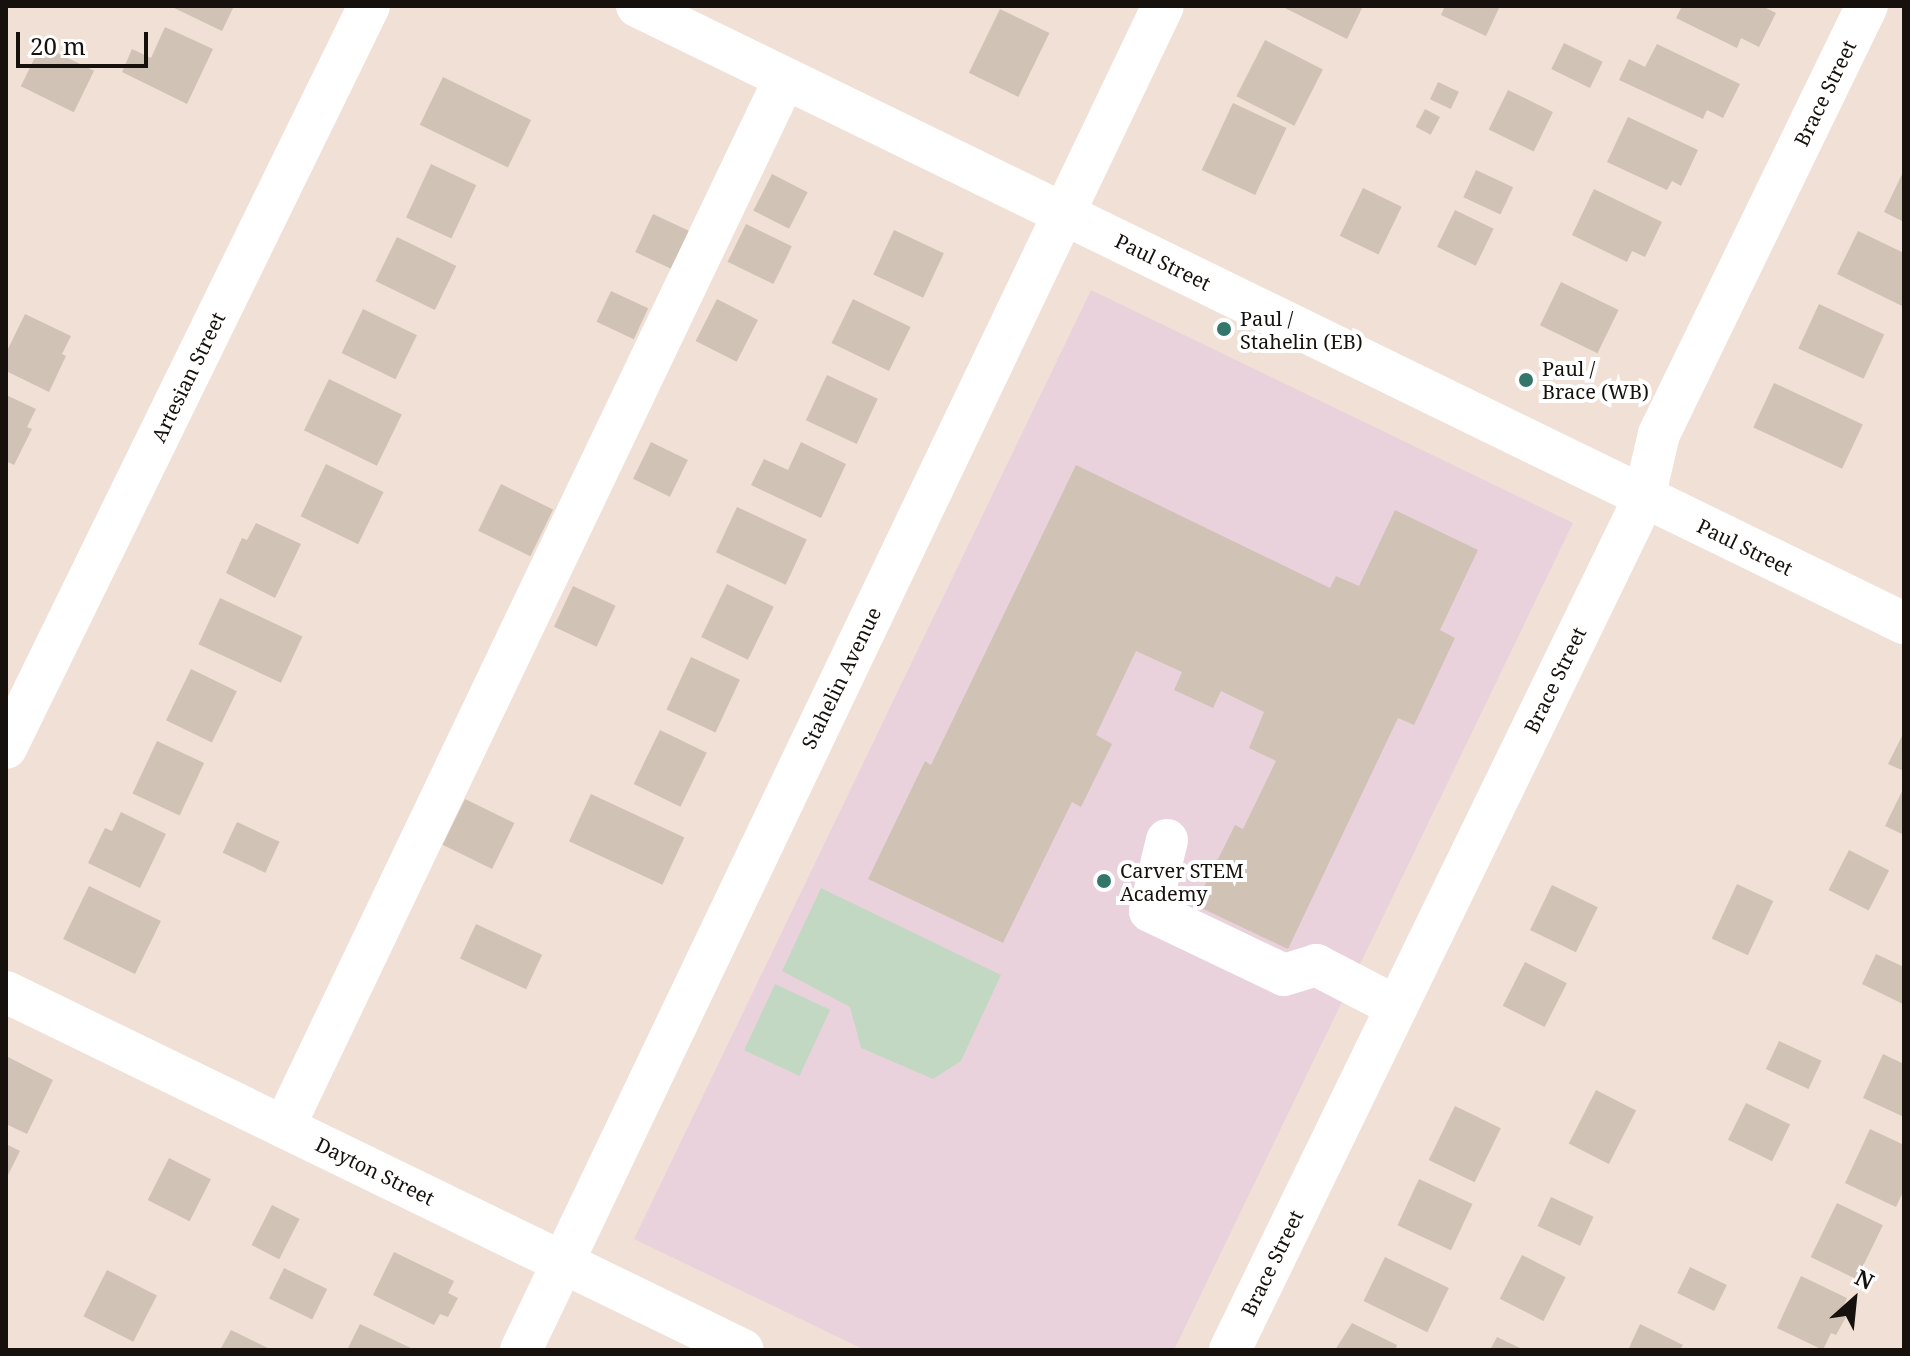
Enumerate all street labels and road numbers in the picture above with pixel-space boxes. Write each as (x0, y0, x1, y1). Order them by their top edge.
street label: Brace Street (1789, 36, 1861, 150)
street label: Paul Street (1111, 229, 1215, 295)
street label: Artesian Street (146, 308, 230, 446)
street label: Paul Street (1693, 514, 1797, 580)
street label: Stahelin Avenue (796, 603, 886, 753)
street label: Brace Street (1519, 623, 1591, 737)
street label: Dayton Street (312, 1132, 438, 1210)
street label: Brace Street (1236, 1206, 1308, 1320)

